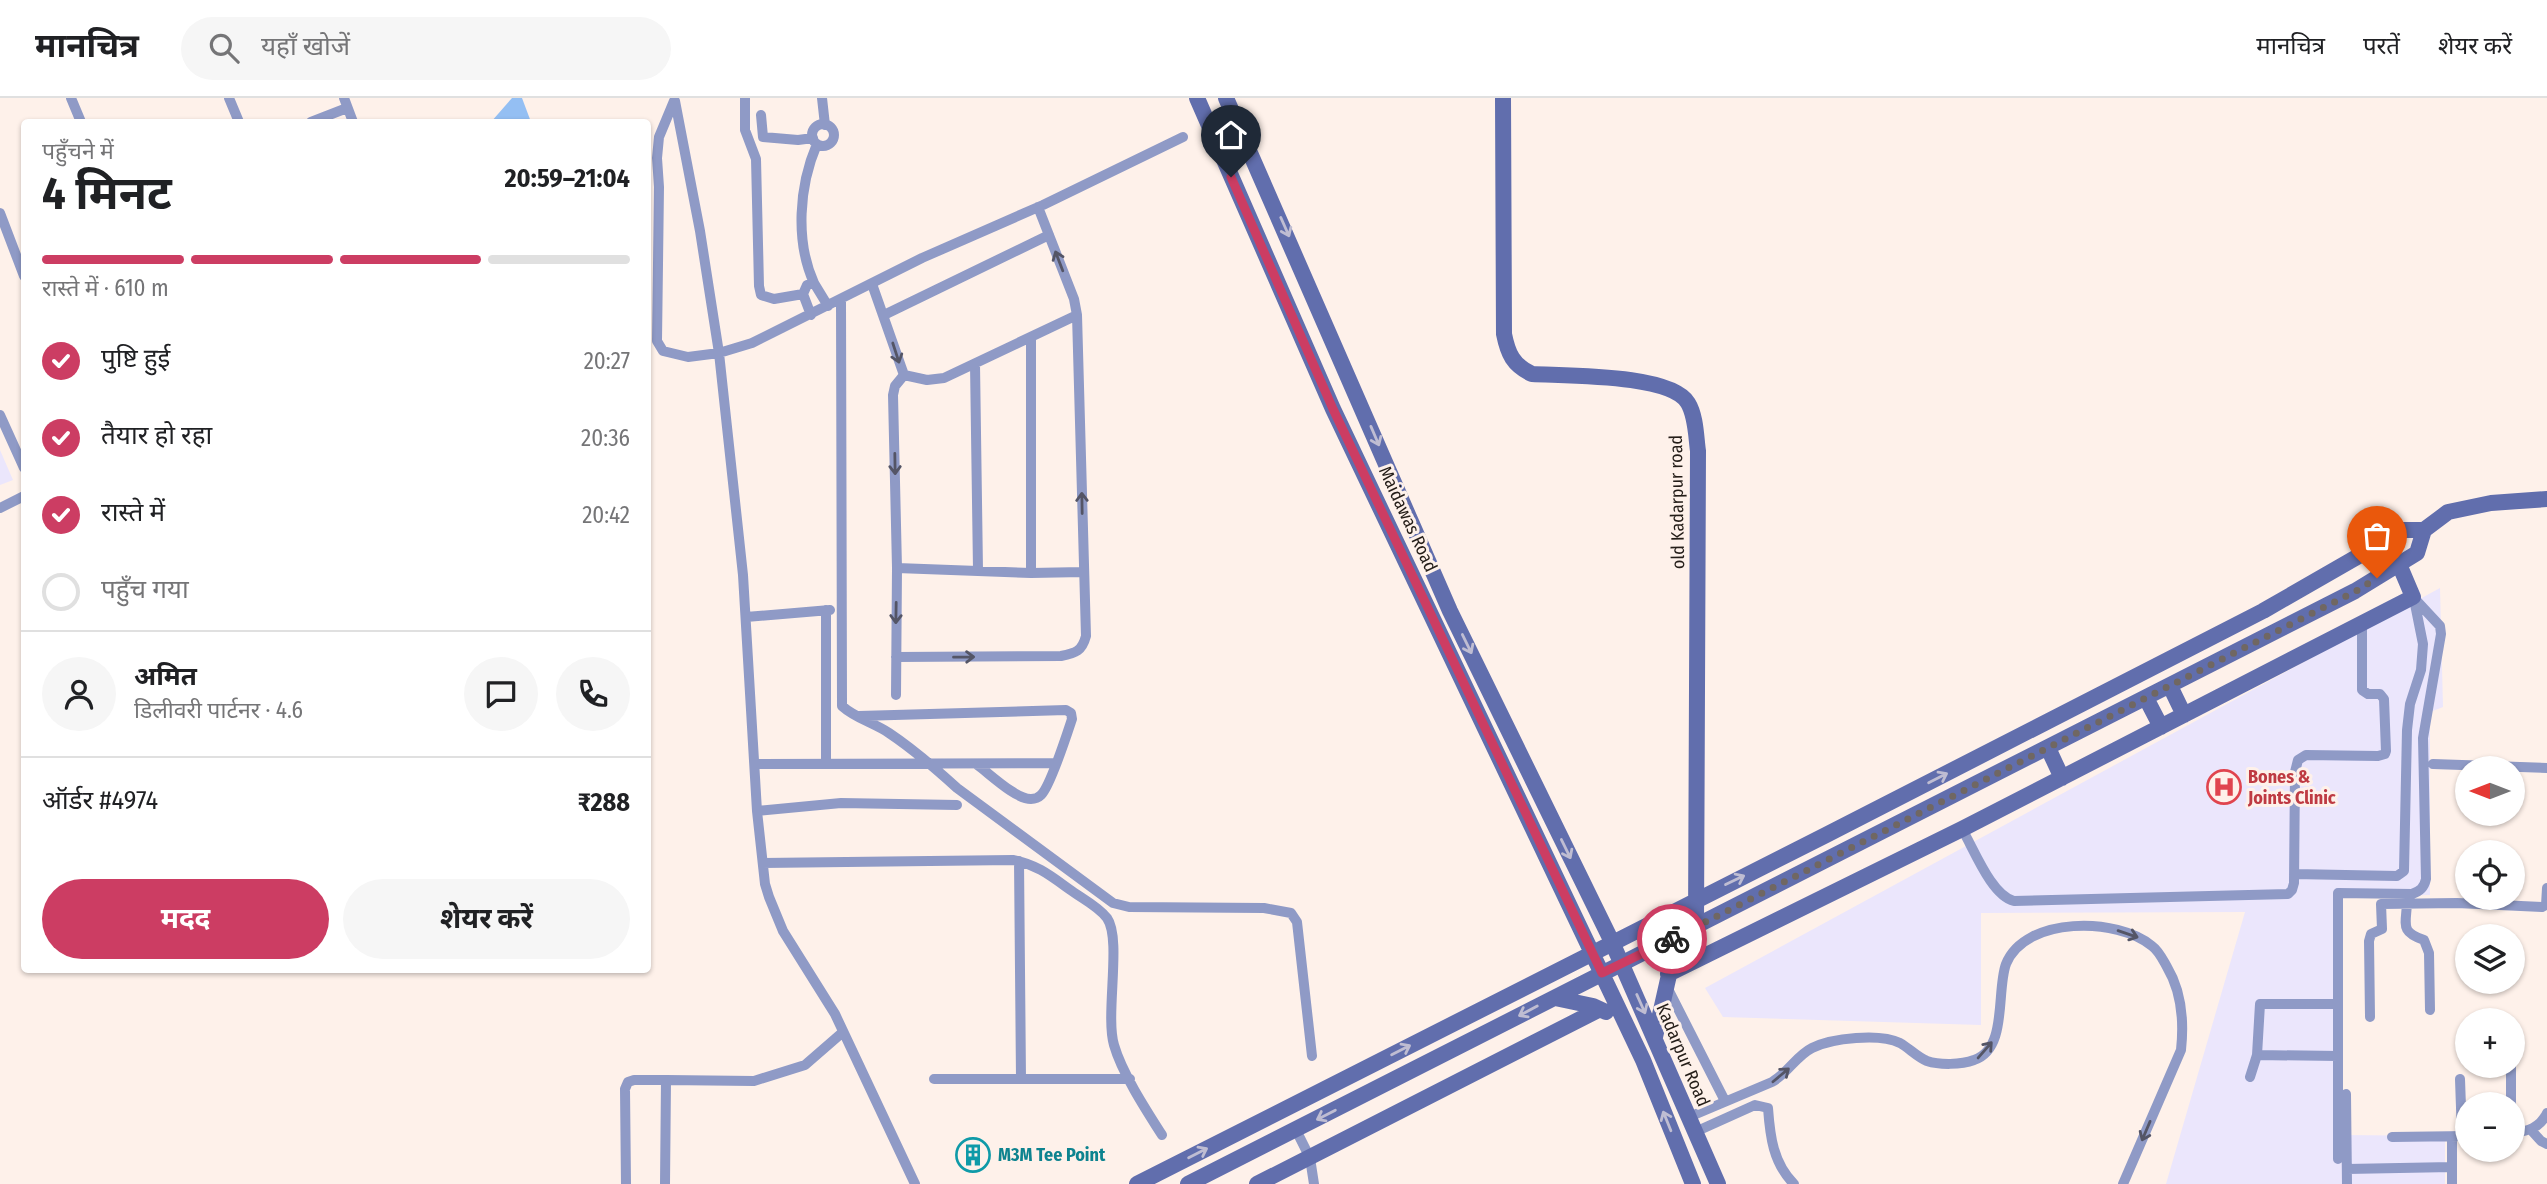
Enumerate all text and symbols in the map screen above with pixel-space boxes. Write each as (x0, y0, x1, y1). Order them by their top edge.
search box (181, 17, 671, 80)
text: मानचित्र (35, 26, 139, 66)
icon: search (205, 29, 243, 67)
text: यहाँ खोजें (261, 31, 350, 62)
text: मानचित्र (2256, 32, 2325, 60)
text: परतें (2363, 32, 2400, 60)
text: शेयर करें (2438, 32, 2512, 60)
pin (1201, 105, 1261, 177)
icon: home (1212, 116, 1250, 154)
text: पहुँचने में (42, 137, 114, 165)
text: 20:59–21:04 (505, 163, 630, 194)
text: 4 मिनट (42, 166, 172, 221)
one-way arrow (1279, 216, 1292, 237)
one-way arrow (1051, 250, 1064, 272)
text: रास्ते में · 610 m (42, 274, 169, 302)
one-way arrow (891, 341, 904, 363)
icon: check (42, 342, 80, 380)
text: पुष्टि हुई (101, 343, 170, 374)
text: 20:27 (584, 347, 630, 375)
icon: check (42, 419, 80, 457)
text: तैयार हो रहा (101, 420, 212, 451)
text: 20:36 (581, 424, 630, 452)
one-way arrow (1369, 425, 1382, 446)
street label: old Kadarpur road (1665, 435, 1689, 569)
one-way arrow (888, 452, 902, 475)
street label: Maidawas Road (1374, 463, 1442, 575)
one-way arrow (1075, 492, 1088, 515)
icon: check (42, 496, 80, 534)
text: रास्ते में (101, 497, 165, 528)
text: 20:42 (582, 501, 630, 529)
pin (2347, 506, 2407, 578)
icon: bag (2358, 517, 2396, 555)
text: पहुँच गया (101, 574, 189, 605)
one-way arrow (890, 601, 903, 624)
one-way arrow (1460, 633, 1474, 654)
one-way arrow (952, 650, 975, 663)
button: person (42, 657, 116, 731)
button: chat (464, 657, 538, 731)
button: phone (556, 657, 630, 731)
text: अमित (134, 661, 197, 692)
text: डिलीवरी पार्टनर · 4.6 (134, 696, 303, 724)
north arrow (2455, 756, 2525, 826)
map controls (2455, 756, 2525, 1162)
place label: Bones & Joints Clinic (2247, 766, 2336, 809)
hospital icon: Bones & Joints Clinic (2205, 768, 2243, 806)
one-way arrow (1927, 771, 1948, 785)
text: ऑर्डर #4974 (42, 785, 158, 816)
text: ₹288 (578, 787, 630, 818)
one-way arrow (1559, 838, 1573, 859)
button: locate (2455, 840, 2525, 910)
one-way arrow (1724, 873, 1745, 887)
button: मदद (42, 879, 329, 959)
button: शेयर करें (343, 879, 630, 959)
courier (1637, 904, 1707, 974)
icon: bike (1653, 920, 1691, 958)
button: layers (2455, 924, 2525, 994)
one-way arrow (2116, 929, 2138, 941)
one-way arrow (1635, 993, 1648, 1014)
street label: Kadarpur Road (1651, 1000, 1715, 1110)
one-way arrow (1519, 1005, 1539, 1019)
button: + (2455, 1008, 2525, 1078)
one-way arrow (1977, 1041, 1993, 1059)
one-way arrow (1390, 1043, 1411, 1056)
one-way arrow (1772, 1067, 1790, 1083)
button: − (2455, 1092, 2525, 1162)
one-way arrow (1316, 1108, 1337, 1122)
one-way arrow (1660, 1111, 1673, 1132)
one-way arrow (2139, 1120, 2152, 1141)
building icon: M3M Tee Point (954, 1136, 992, 1174)
place label: M3M Tee Point (998, 1144, 1106, 1166)
one-way arrow (1187, 1146, 1208, 1160)

